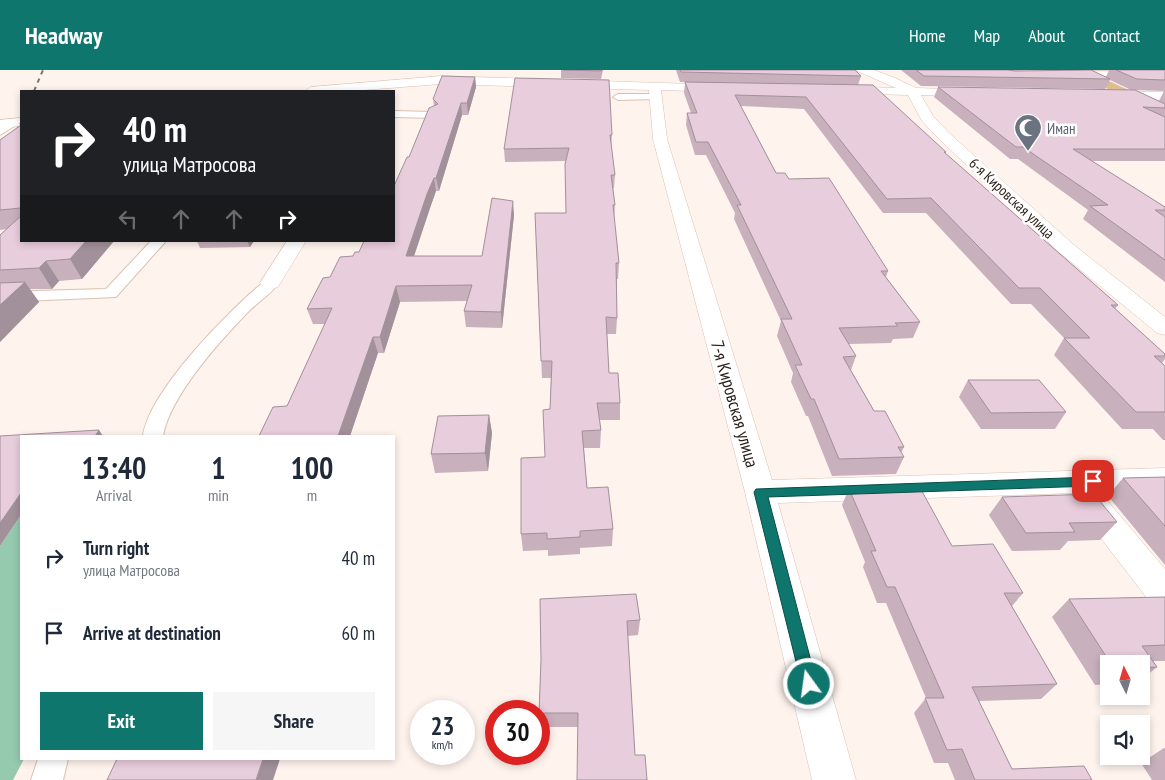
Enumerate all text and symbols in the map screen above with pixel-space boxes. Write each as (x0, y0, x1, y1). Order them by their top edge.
text: Headway (25, 20, 102, 51)
text: Home (909, 24, 946, 47)
text: Map (974, 24, 1000, 47)
text: About (1028, 24, 1065, 47)
text: Contact (1093, 24, 1140, 47)
text: 40 m (123, 106, 187, 152)
icon: right (40, 110, 105, 175)
mosque icon: Иман (1013, 113, 1043, 152)
place label: Иман (1047, 119, 1076, 138)
text: улица Матросова (123, 150, 256, 178)
street label: 6-я Кировская улица (965, 154, 1059, 242)
icon: left (114, 205, 142, 233)
icon: ahead (167, 205, 195, 233)
icon: ahead (220, 205, 248, 233)
icon: right (273, 205, 301, 233)
street label: 7-я Кировская улица (706, 338, 764, 470)
text: 13:40 (82, 448, 146, 487)
text: 1 (211, 448, 226, 487)
text: 100 (290, 448, 333, 487)
pin (1072, 460, 1114, 502)
icon: arrive (1079, 467, 1107, 495)
text: Arrival (96, 485, 132, 505)
text: min (208, 485, 229, 505)
text: m (307, 485, 317, 505)
text: Turn right (83, 536, 149, 560)
icon: right (40, 544, 68, 572)
text: 40 m (342, 546, 375, 570)
text: улица Матросова (83, 560, 180, 580)
icon: arrive (40, 619, 68, 647)
text: Arrive at destination (83, 621, 221, 645)
text: 60 m (342, 621, 375, 645)
north arrow (1100, 655, 1150, 705)
map controls (1100, 655, 1150, 765)
position arrow (782, 657, 834, 709)
button: Exit (40, 692, 203, 750)
button: Share (213, 692, 375, 750)
speed limit sign: 30 (485, 700, 550, 765)
text: 23 (431, 710, 454, 742)
button: sound (1100, 715, 1150, 765)
text: km/h (432, 737, 453, 752)

